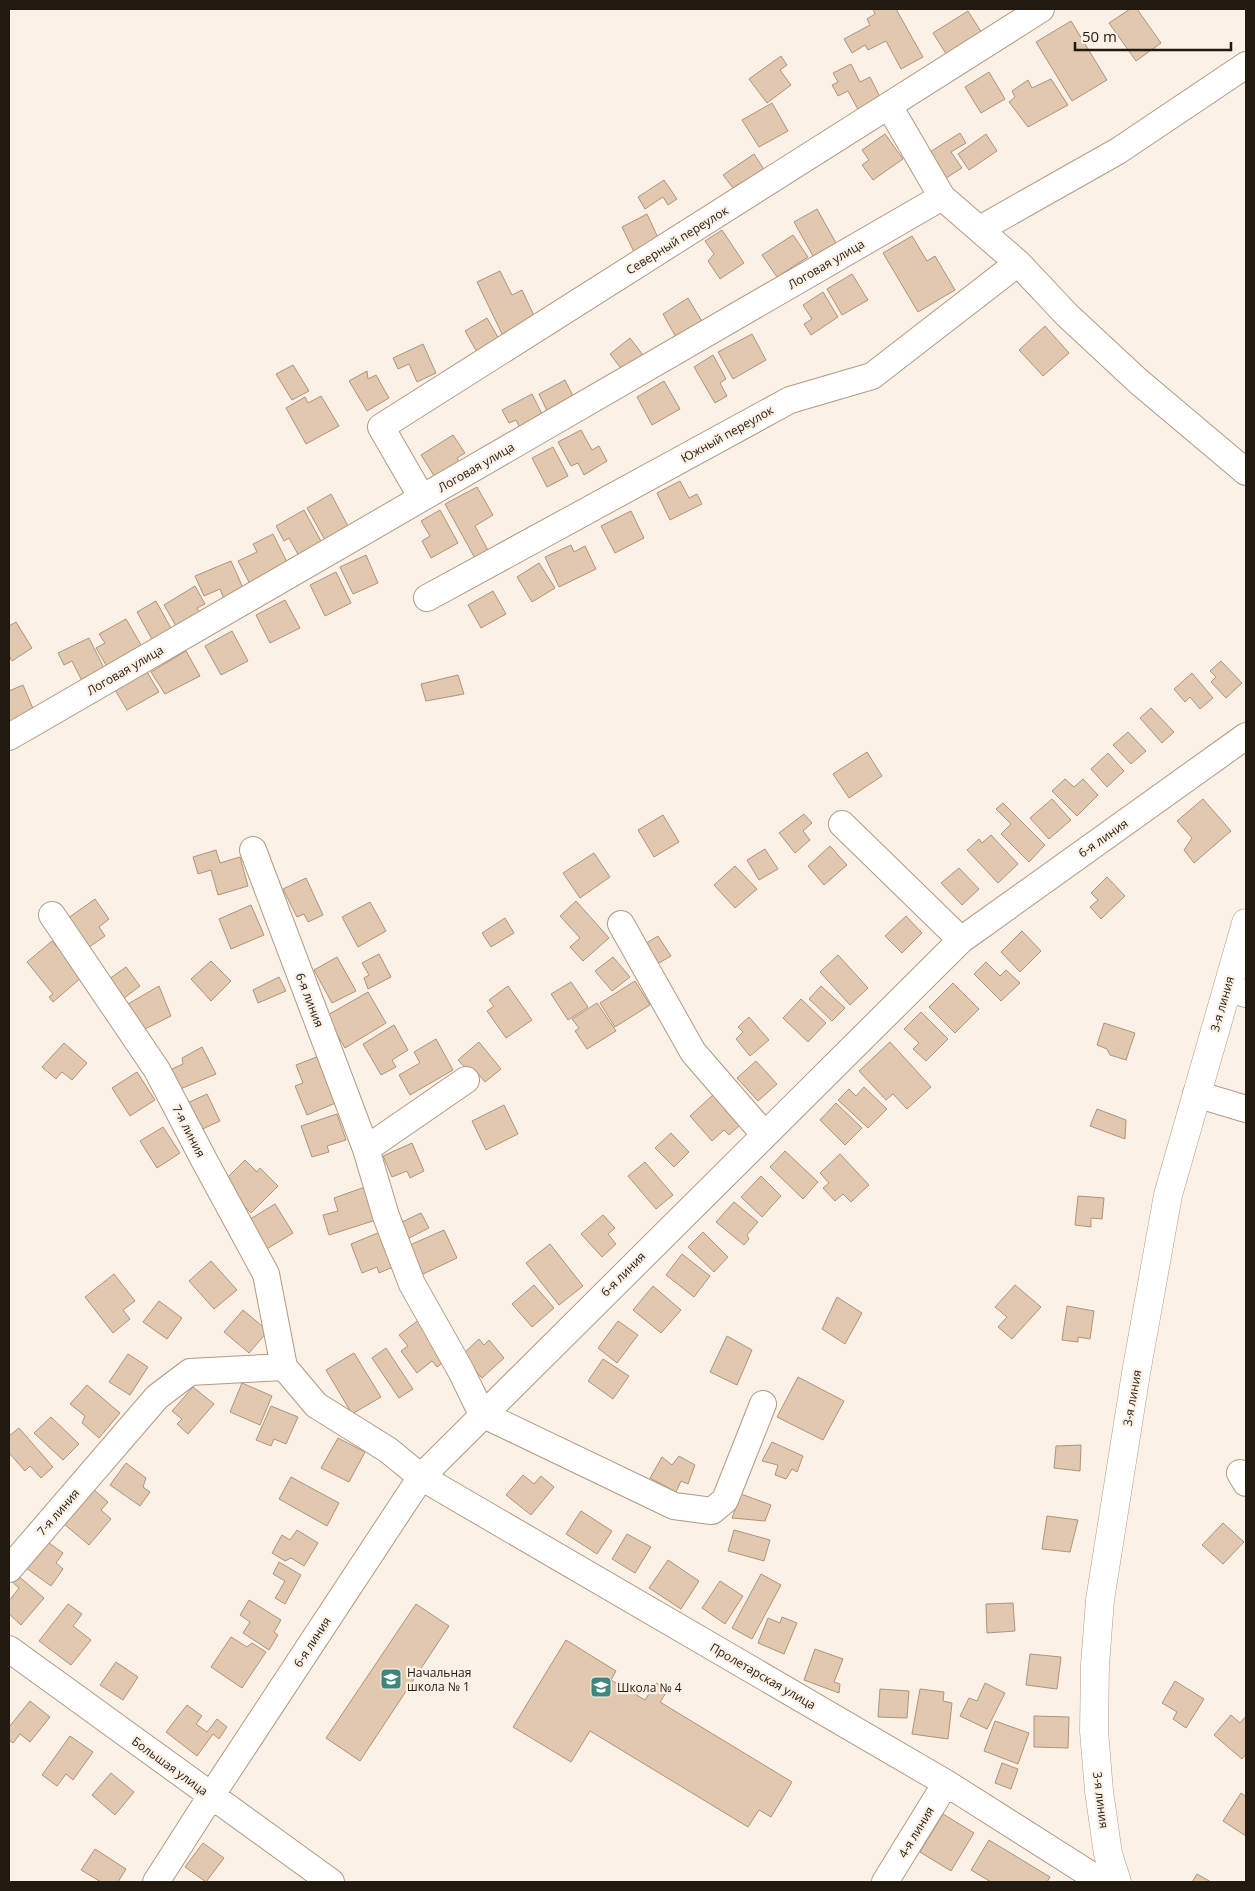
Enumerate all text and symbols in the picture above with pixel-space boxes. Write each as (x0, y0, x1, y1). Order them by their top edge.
scale bar (1075, 20, 1231, 52)
text: 50 m (1082, 26, 1117, 46)
street label: Северный переулок (623, 201, 732, 278)
street label: Логовая улица (784, 235, 868, 293)
street label: Южный переулок (678, 401, 777, 467)
street label: Логовая улица (434, 438, 518, 496)
street label: Логовая улица (83, 641, 167, 699)
street label: 6-я линия (1075, 815, 1131, 861)
street label: 6-я линия (292, 970, 328, 1030)
street label: 3-я линия (1206, 974, 1238, 1034)
street label: 7-я линия (169, 1102, 209, 1160)
street label: 6-я линия (597, 1248, 649, 1300)
street label: 3-я линия (1119, 1369, 1145, 1427)
street label: 7-я линия (33, 1485, 83, 1539)
street label: 6-я линия (289, 1614, 335, 1670)
street label: Пролетарская улица (707, 1639, 819, 1713)
place label: Начальная школа № 1 (407, 1664, 471, 1695)
school or university icon: Начальная школа № 1 (379, 1667, 403, 1691)
school or university icon: Школа № 4 (589, 1675, 613, 1699)
place label: Школа № 4 (617, 1679, 682, 1696)
street label: Большая улица (128, 1733, 212, 1799)
street label: 3-я линия (1089, 1771, 1113, 1829)
street label: 4-я линия (894, 1803, 938, 1861)

